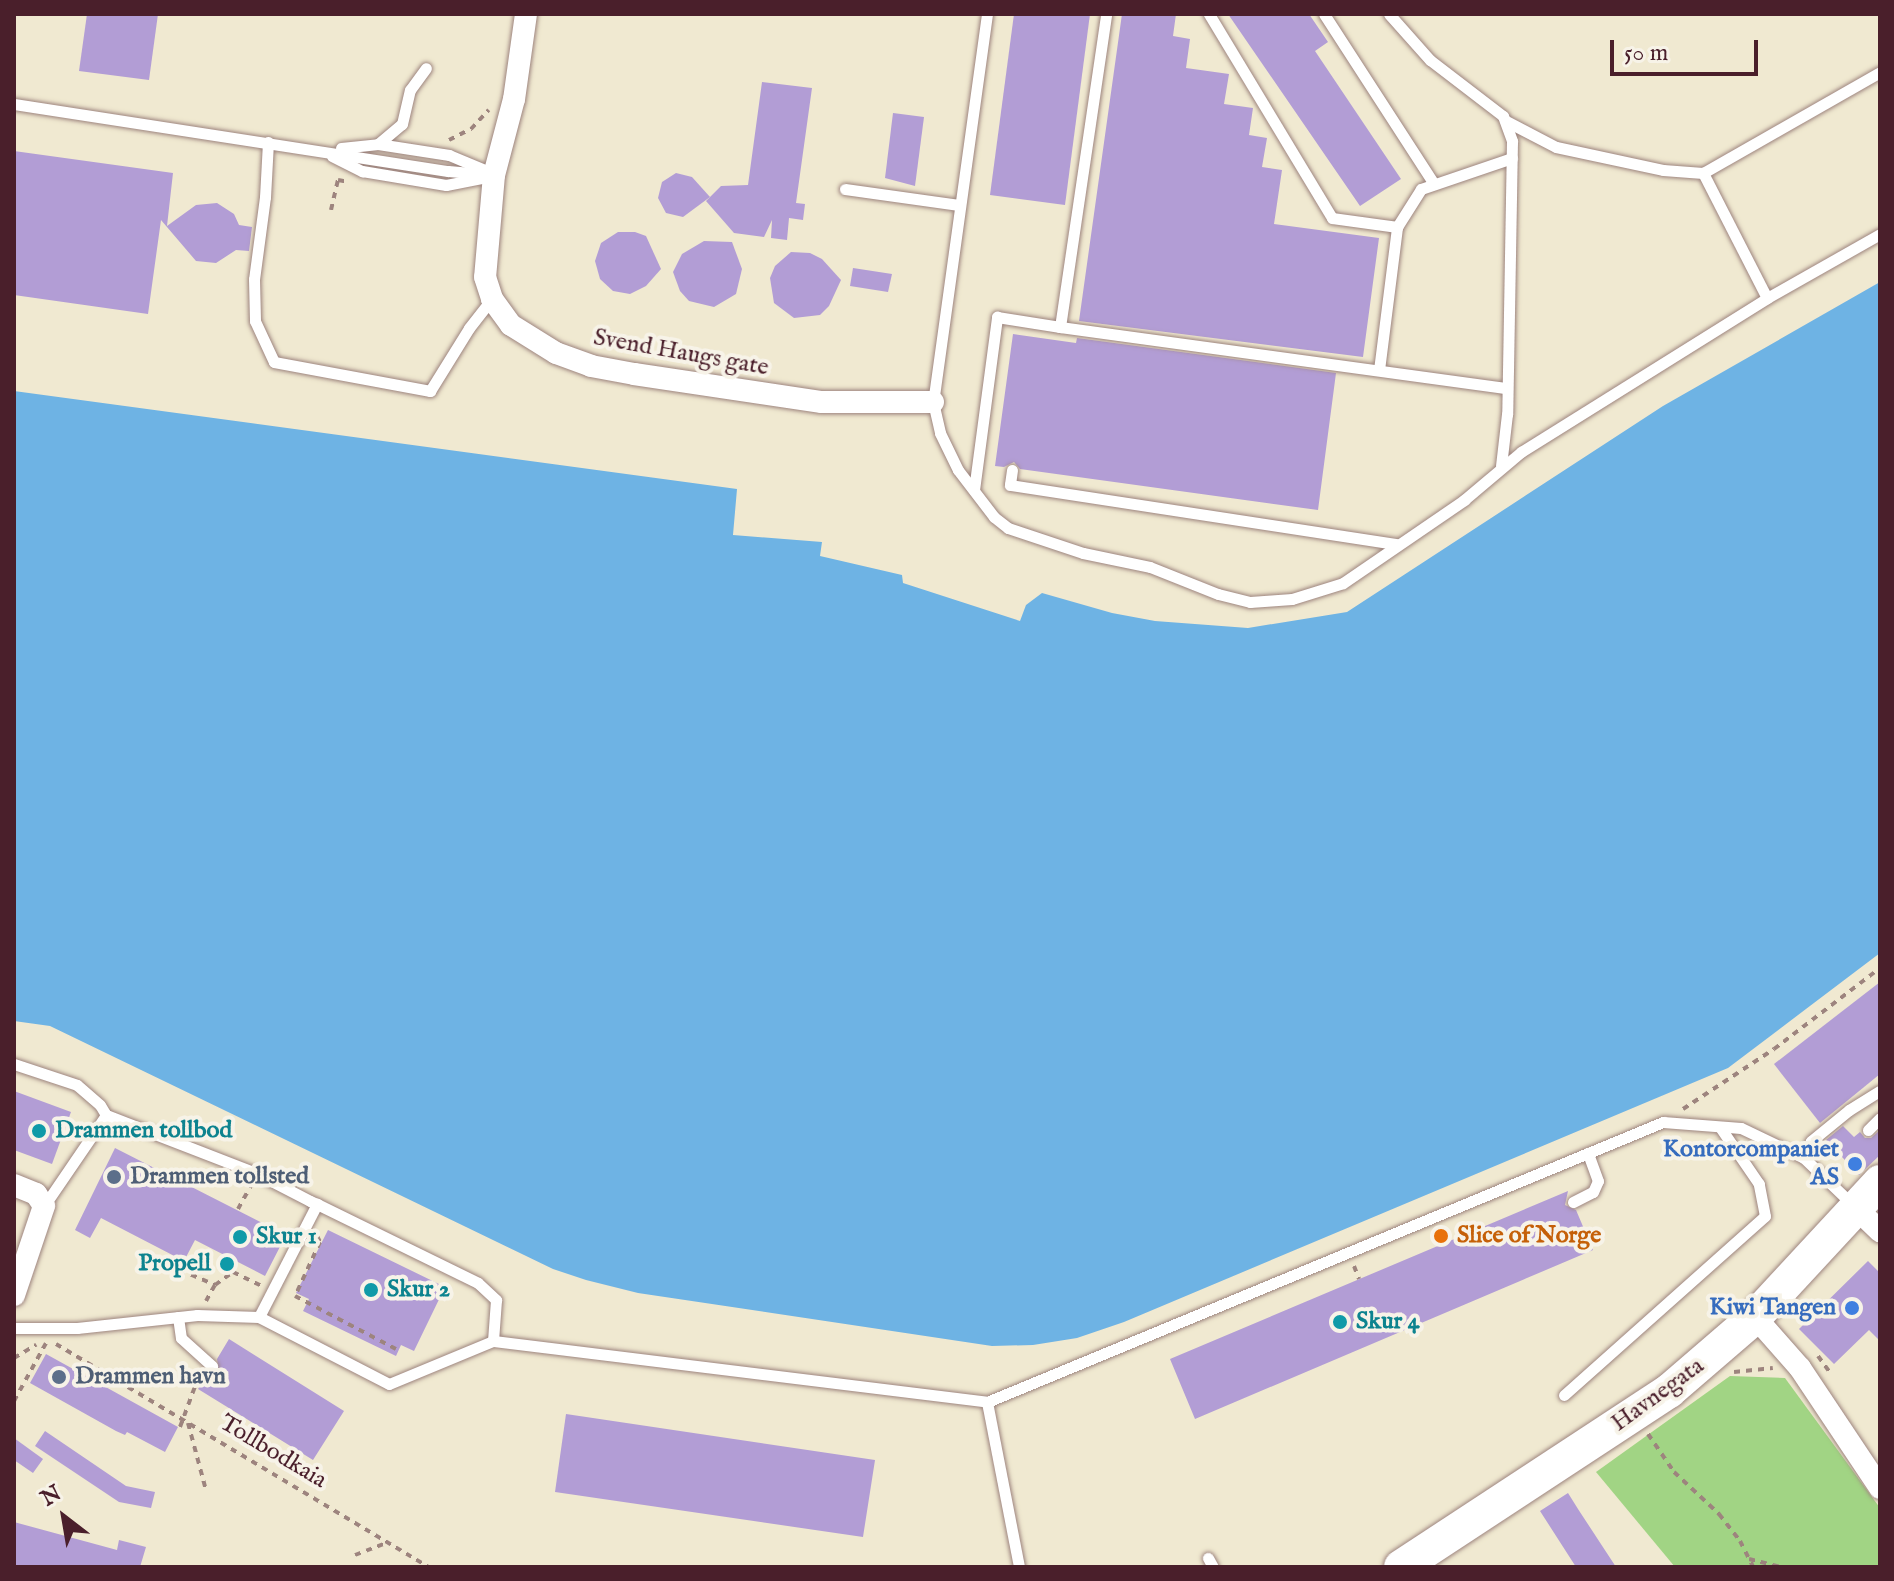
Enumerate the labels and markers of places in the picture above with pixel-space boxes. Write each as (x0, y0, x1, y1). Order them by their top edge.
place label: Drammen tollbod (55, 1117, 232, 1145)
marker: Drammen tollbod (30, 1122, 48, 1140)
place label: Kontorcompaniet AS (1663, 1136, 1839, 1192)
marker: Kontorcompaniet AS (1846, 1155, 1864, 1173)
place label: Drammen tollsted (130, 1163, 309, 1191)
marker: Drammen tollsted (105, 1168, 123, 1186)
place label: Slice of Norge (1457, 1222, 1601, 1250)
place label: Skur 1 (256, 1223, 317, 1251)
marker: Slice of Norge (1432, 1227, 1450, 1245)
marker: Skur 1 (231, 1228, 249, 1246)
place label: Propell (138, 1250, 211, 1278)
marker: Propell (218, 1255, 236, 1273)
place label: Skur 2 (387, 1276, 450, 1304)
marker: Skur 2 (362, 1281, 380, 1299)
place label: Kiwi Tangen (1709, 1294, 1836, 1322)
marker: Kiwi Tangen (1843, 1299, 1861, 1317)
place label: Skur 4 (1356, 1308, 1419, 1336)
marker: Skur 4 (1331, 1313, 1349, 1331)
place label: Drammen havn (75, 1363, 226, 1391)
marker: Drammen havn (50, 1368, 68, 1386)

